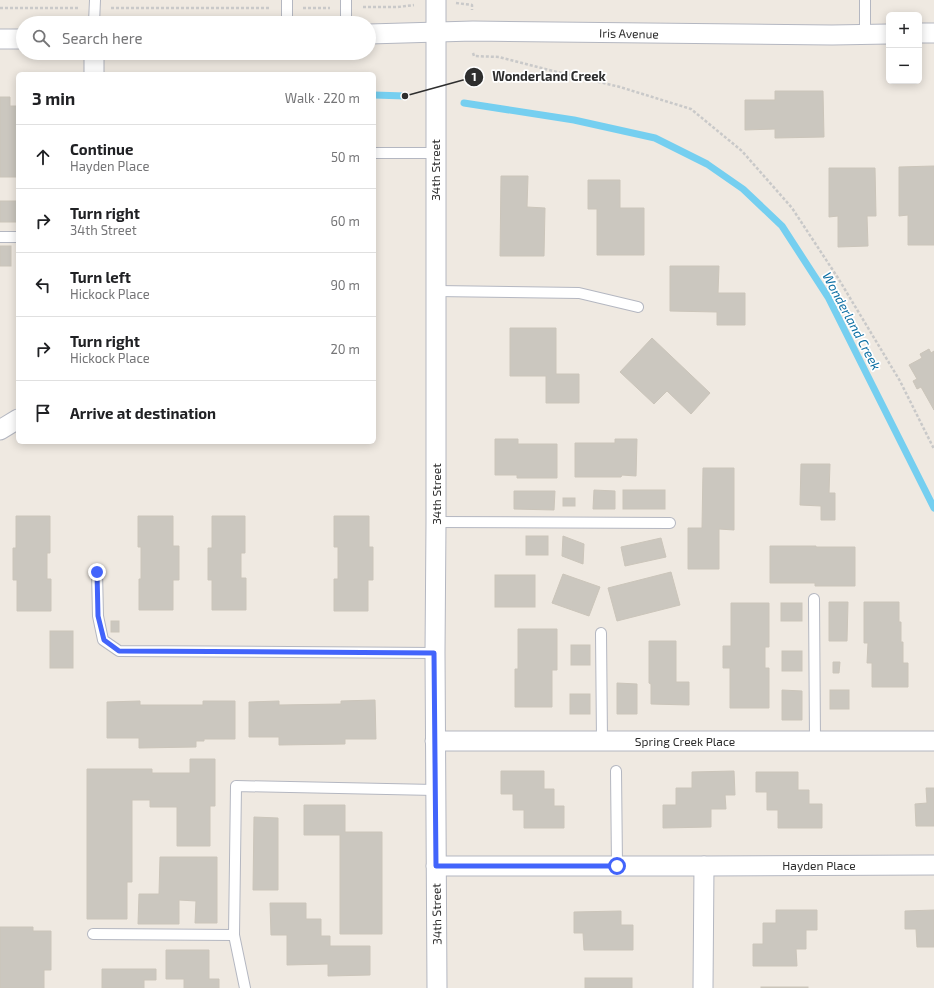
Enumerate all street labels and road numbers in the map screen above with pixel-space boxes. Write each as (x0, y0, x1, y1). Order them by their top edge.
street label: Iris Avenue (599, 25, 659, 41)
street label: 34th Street (428, 139, 442, 201)
street label: 34th Street (429, 463, 443, 525)
street label: Spring Creek Place (635, 734, 735, 748)
street label: Hayden Place (782, 858, 856, 872)
street label: 34th Street (428, 883, 444, 945)

